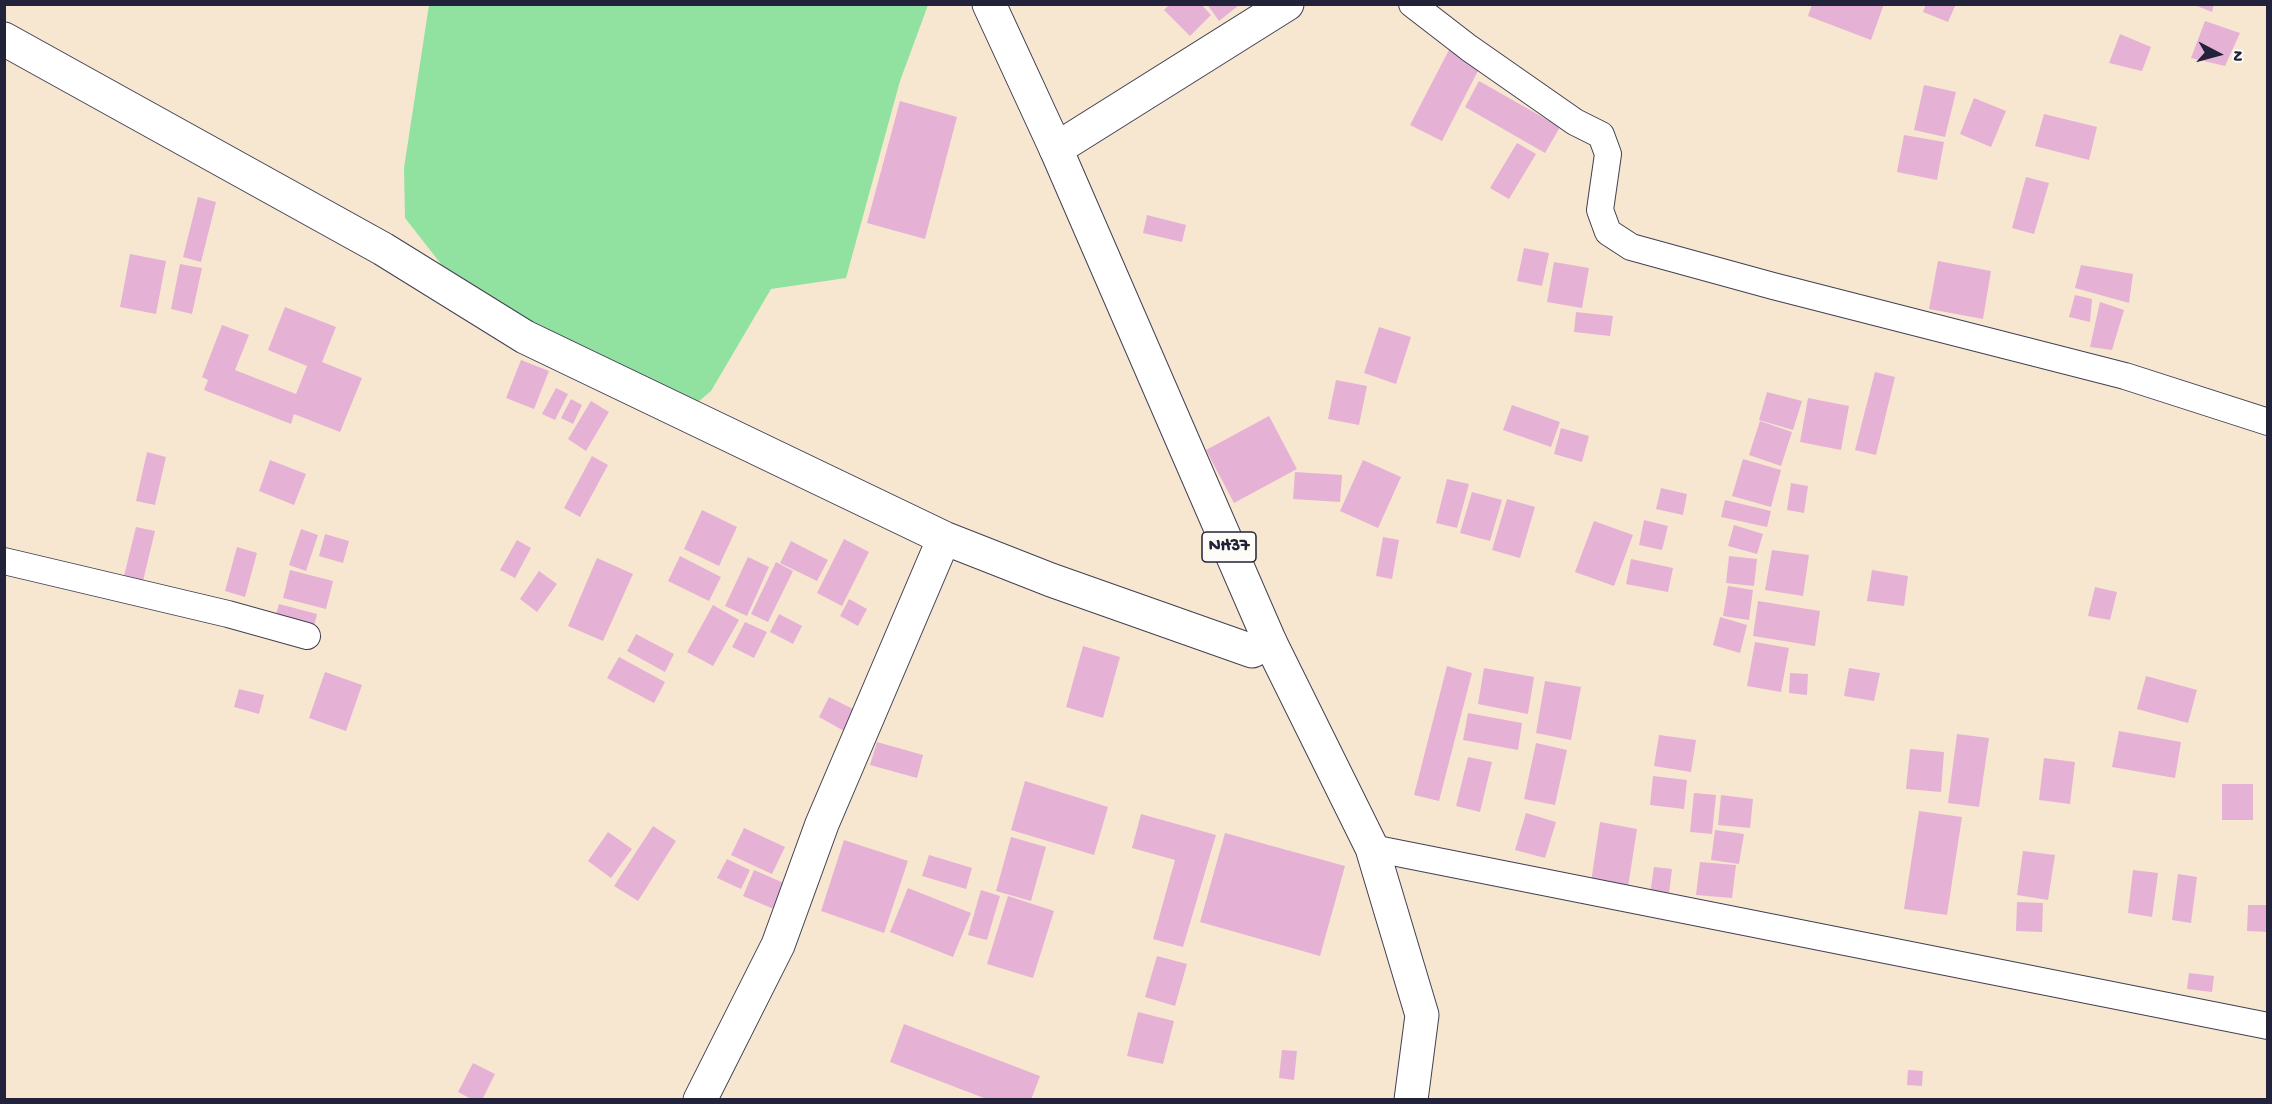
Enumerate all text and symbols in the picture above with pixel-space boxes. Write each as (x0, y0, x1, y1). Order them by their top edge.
north arrow (2188, 24, 2248, 84)
text: N (2226, 50, 2246, 62)
road number: NH37 (1202, 532, 1256, 562)

